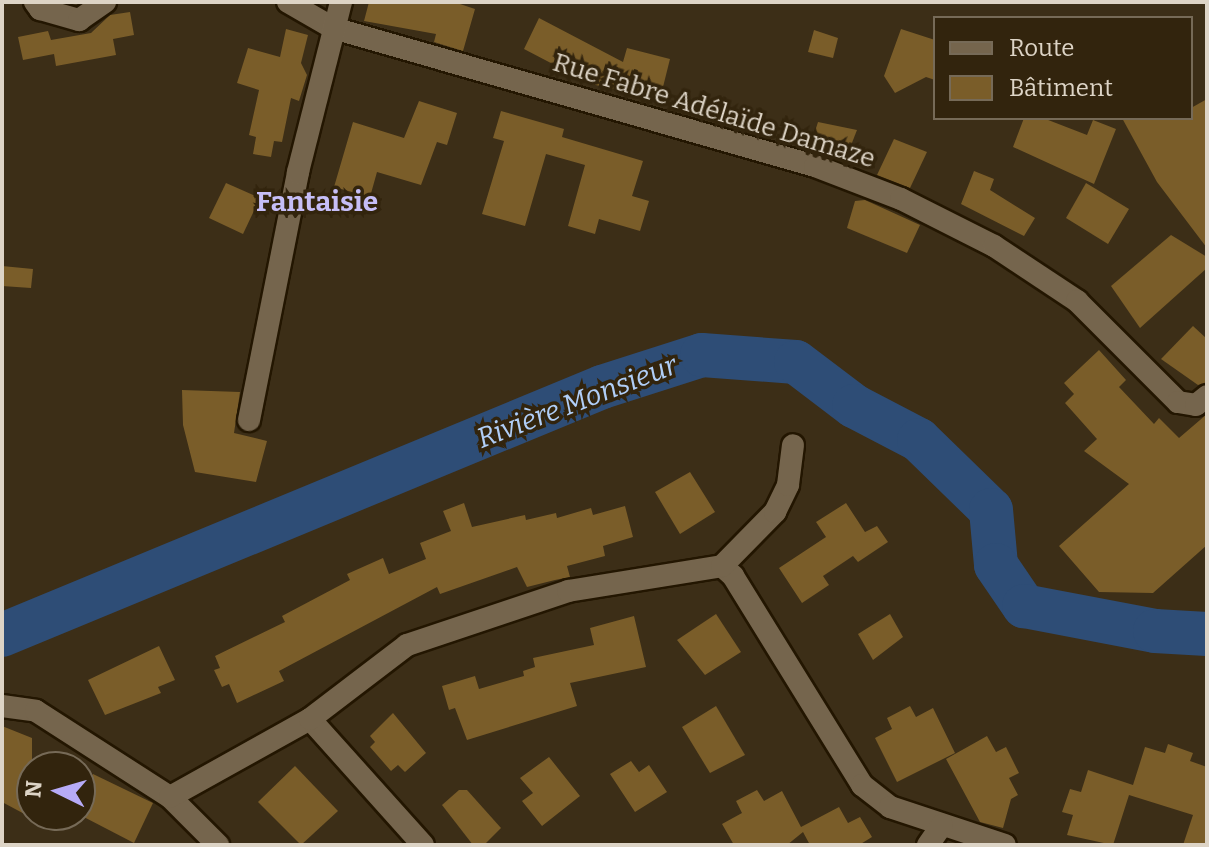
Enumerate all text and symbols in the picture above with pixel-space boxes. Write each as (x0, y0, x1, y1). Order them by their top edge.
legend (933, 16, 1193, 120)
text: Route (1009, 34, 1074, 62)
street label: Rue Fabre Adélaïde Damaze (549, 47, 879, 175)
text: Bâtiment (1009, 74, 1113, 102)
district label: Fantaisie (256, 185, 378, 219)
water label: Rivière Monsieur (472, 348, 682, 456)
north arrow (16, 751, 96, 831)
text: N (19, 779, 48, 799)

